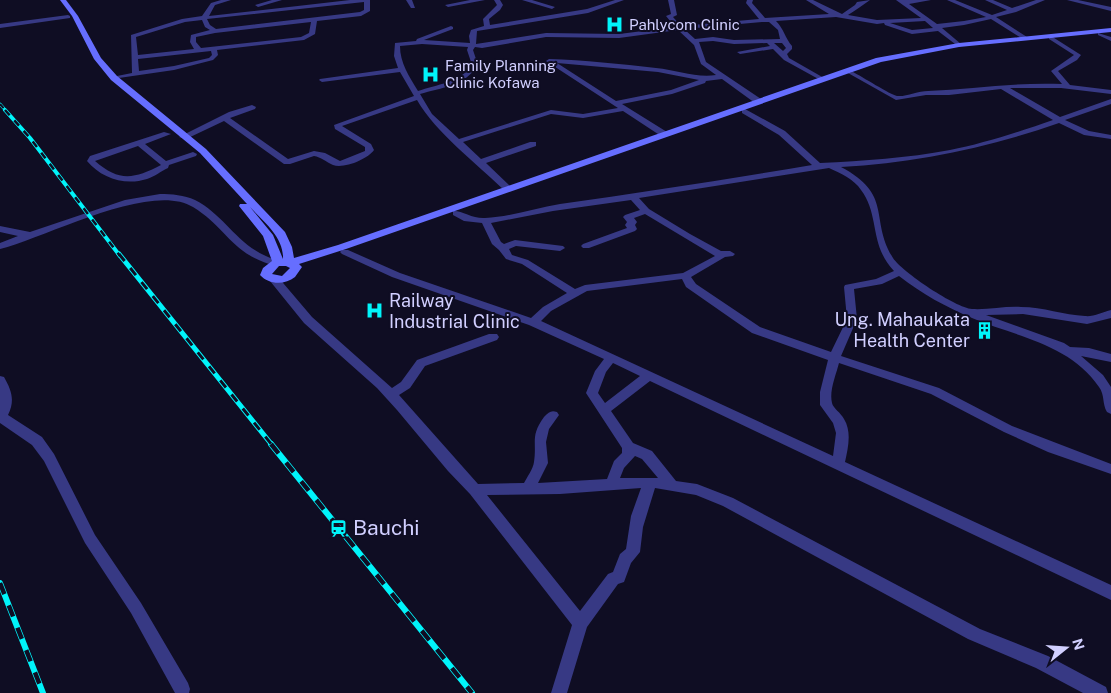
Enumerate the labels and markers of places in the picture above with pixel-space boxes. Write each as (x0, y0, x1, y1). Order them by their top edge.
hospital icon: Pahlycom Clinic (605, 15, 625, 35)
place label: Pahlycom Clinic (629, 16, 740, 33)
place label: Family Planning Clinic Kofawa (445, 57, 556, 91)
hospital icon: Family Planning Clinic Kofawa (421, 65, 441, 85)
place label: Railway Industrial Clinic (389, 290, 520, 332)
hospital icon: Railway Industrial Clinic (365, 301, 385, 321)
place label: Ung. Mahaukata Health Center (834, 309, 970, 351)
building icon: Ung. Mahaukata Health Center (974, 320, 994, 340)
place label: Bauchi (353, 515, 419, 540)
station icon: Bauchi (329, 518, 349, 538)

